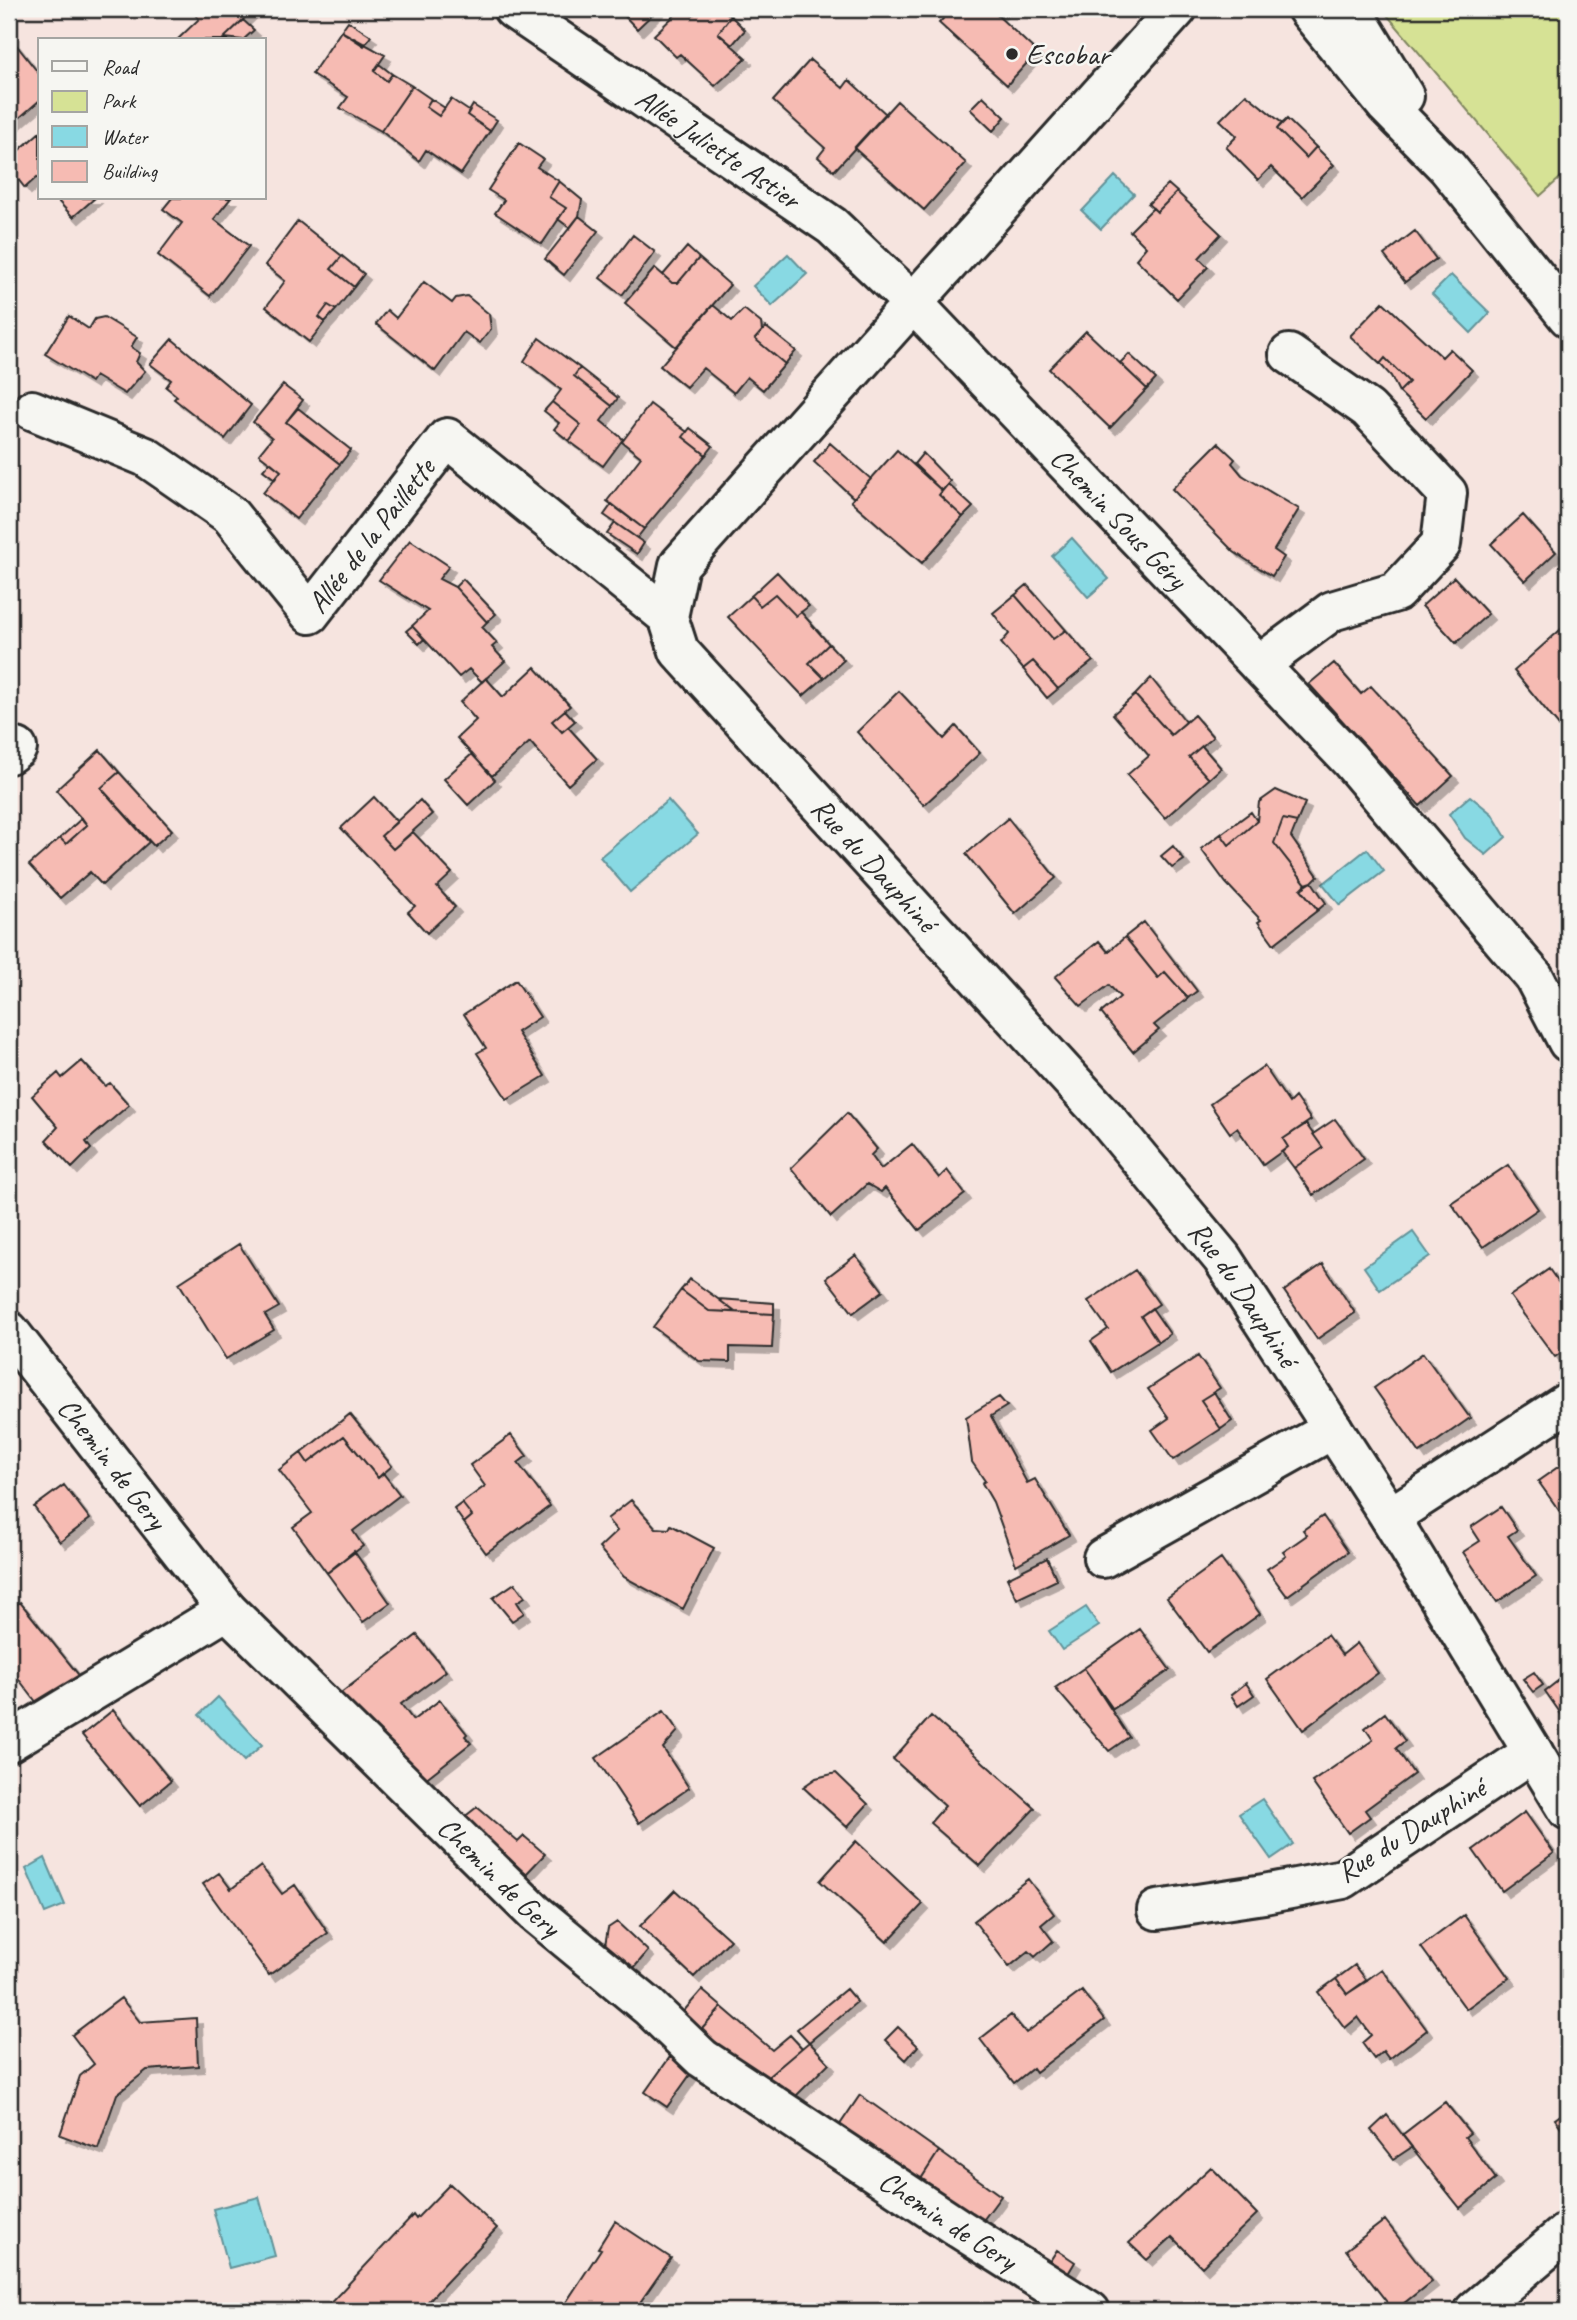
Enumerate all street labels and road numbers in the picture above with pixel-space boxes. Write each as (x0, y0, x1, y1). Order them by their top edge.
street label: Allée Juliette Astier (629, 79, 809, 219)
street label: Chemin Sous Géry (1042, 439, 1197, 599)
street label: Allée de la Paillette (299, 449, 445, 621)
street label: Rue du Dauphiné (803, 789, 948, 943)
street label: Rue du Dauphiné (1180, 1213, 1309, 1378)
street label: Chemin de Gery (49, 1390, 177, 1539)
street label: Rue du Dauphiné (1329, 1767, 1496, 1891)
street label: Chemin de Gery (429, 1809, 570, 1947)
street label: Chemin de Gery (872, 2162, 1026, 2280)

